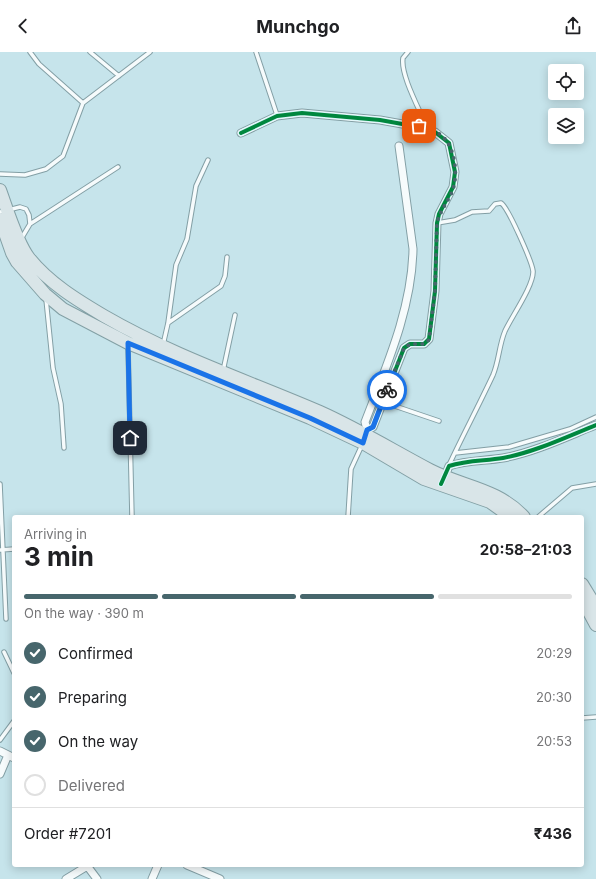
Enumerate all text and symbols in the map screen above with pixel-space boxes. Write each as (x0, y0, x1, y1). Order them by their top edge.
icon: back (12, 15, 34, 37)
icon: share (562, 15, 584, 37)
text: Munchgo (256, 16, 340, 37)
map controls (548, 64, 584, 144)
button: locate (548, 64, 584, 100)
button: layers (548, 108, 584, 144)
pin (402, 109, 436, 143)
icon: bag (408, 115, 430, 137)
courier (367, 370, 407, 410)
icon: bike (376, 379, 398, 401)
pin (113, 421, 147, 455)
icon: home (119, 427, 141, 449)
text: Arriving in (24, 526, 87, 542)
text: 20:58–21:03 (480, 540, 572, 559)
text: 3 min (24, 541, 94, 572)
text: On the way · 390 m (24, 605, 144, 621)
icon: check (24, 642, 46, 664)
text: Confirmed (58, 644, 133, 663)
text: 20:29 (536, 645, 572, 661)
icon: check (24, 686, 46, 708)
text: Preparing (58, 688, 127, 707)
text: 20:30 (536, 689, 572, 705)
icon: check (24, 730, 46, 752)
text: On the way (58, 732, 138, 751)
text: 20:53 (536, 733, 572, 749)
text: Delivered (58, 776, 125, 795)
text: Order #7201 (24, 824, 111, 843)
text: ₹436 (534, 824, 572, 843)

